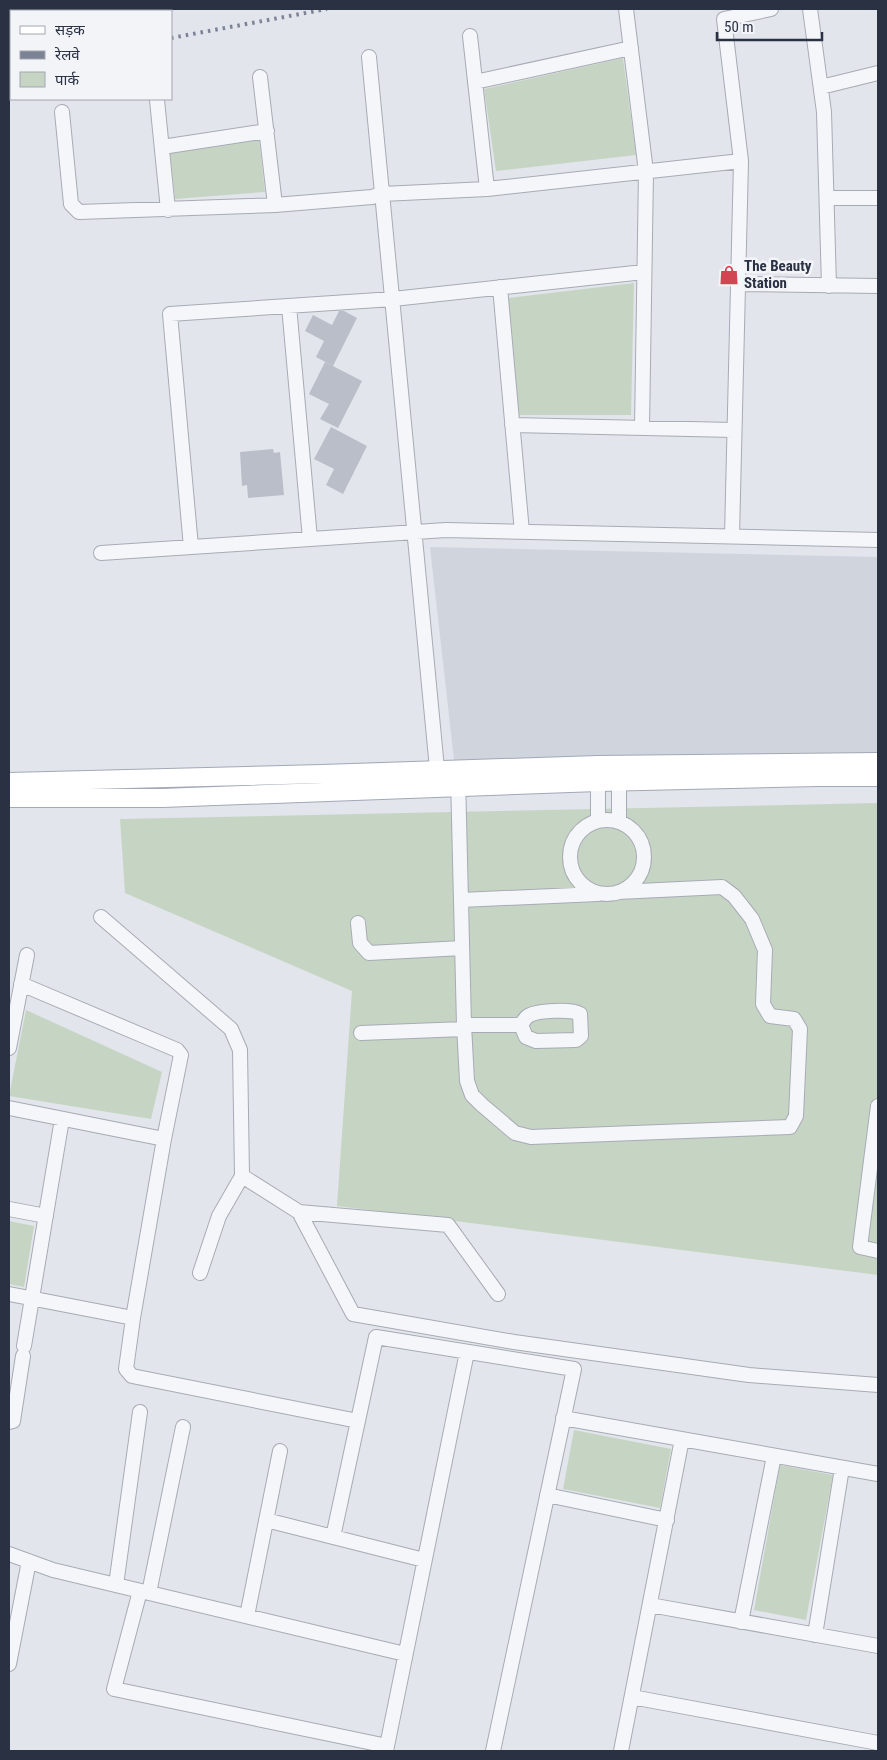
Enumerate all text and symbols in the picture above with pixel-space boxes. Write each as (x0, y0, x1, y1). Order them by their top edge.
legend (10, 10, 172, 100)
scale bar (717, 10, 822, 42)
text: 50 m (724, 18, 754, 36)
text: सड़क (55, 21, 85, 39)
text: रेलवे (54, 46, 80, 64)
text: पार्क (55, 71, 79, 89)
place label: The Beauty Station (744, 257, 812, 292)
shop icon: The Beauty Station (718, 264, 740, 286)

